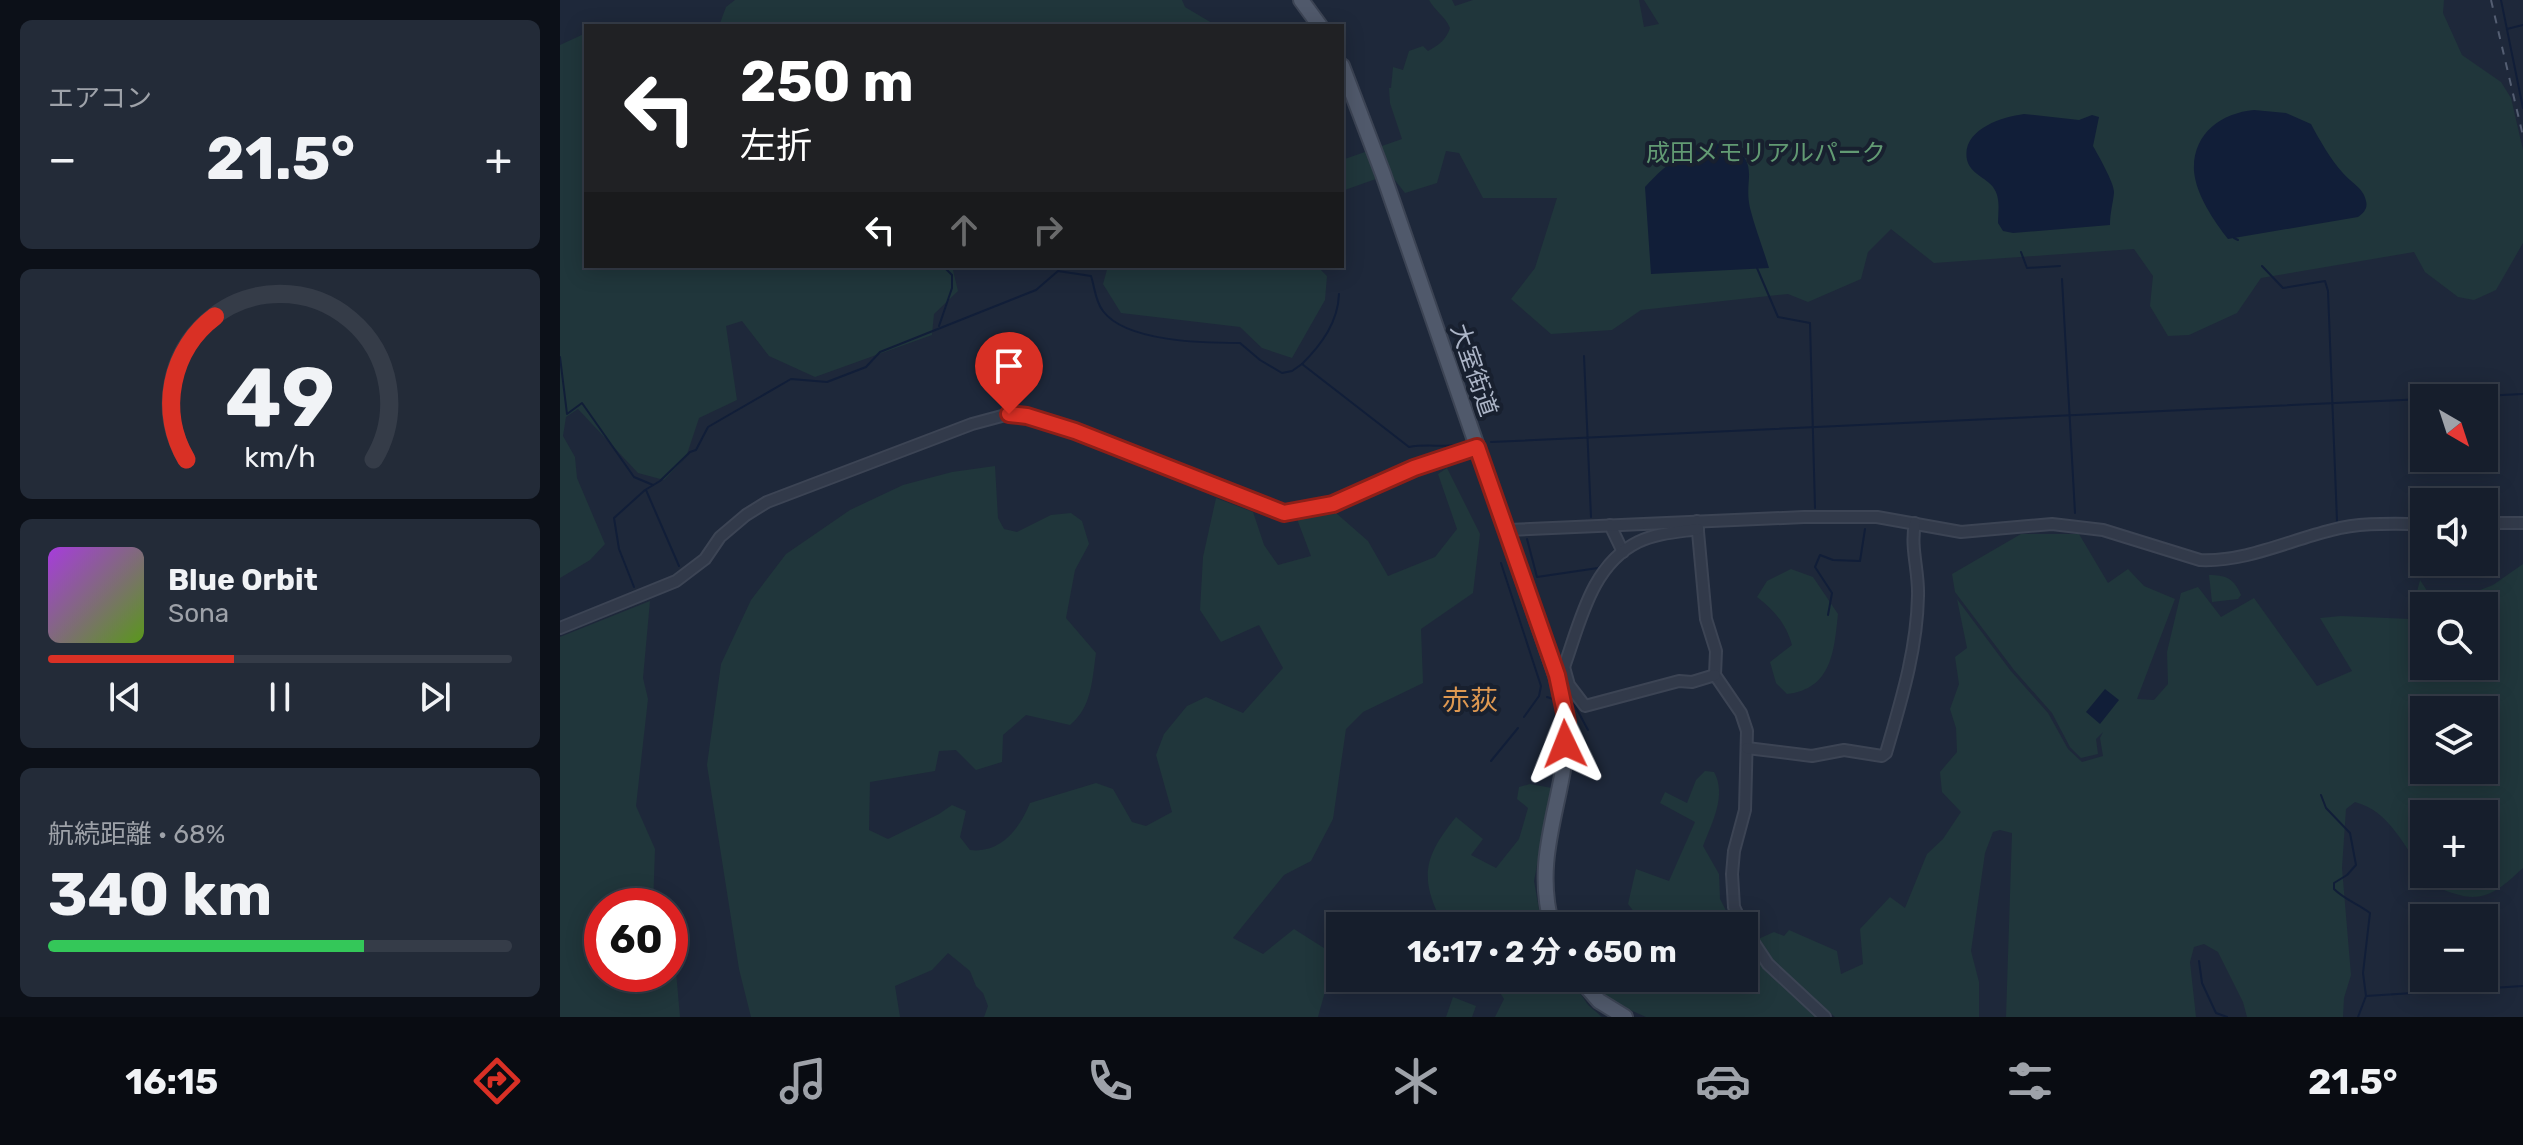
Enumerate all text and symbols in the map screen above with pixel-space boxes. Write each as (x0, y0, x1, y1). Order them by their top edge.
text: 250 m (740, 49, 914, 115)
icon: left (608, 56, 712, 160)
text: エアコン (48, 83, 152, 114)
text: 21.5° (206, 123, 355, 194)
text: 左折 (740, 124, 812, 167)
text: − (48, 133, 77, 185)
text: + (485, 133, 512, 185)
park label: 成田メモリアルパーク (1646, 139, 1886, 167)
icon: left (858, 208, 902, 252)
icon: ahead (942, 208, 986, 252)
icon: right (1026, 208, 1070, 252)
street label: 大室街道 (1445, 320, 1503, 420)
pin (975, 332, 1043, 414)
icon: arrive (987, 344, 1031, 388)
text: 49 (225, 347, 335, 446)
north arrow (2410, 384, 2498, 472)
map controls (2410, 384, 2498, 992)
text: km/h (244, 440, 316, 474)
button: sound (2410, 488, 2498, 576)
text: Blue Orbit (168, 562, 318, 598)
button: search (2410, 592, 2498, 680)
text: Sona (168, 598, 229, 629)
icon: previous (103, 675, 147, 719)
icon: pause (258, 675, 302, 719)
icon: next (413, 675, 457, 719)
district label: 赤荻 (1442, 684, 1498, 717)
button: layers (2410, 696, 2498, 784)
position arrow (1523, 702, 1607, 786)
button: + (2410, 800, 2498, 888)
text: 航続距離 · 68% (48, 819, 225, 850)
text: 340 km (48, 859, 272, 930)
speed limit sign: 60 (584, 888, 688, 992)
button: − (2410, 904, 2498, 992)
text: 16:17 · 2 分 · 650 m (1407, 934, 1677, 970)
icon: directions (469, 1053, 525, 1109)
icon: music (775, 1053, 831, 1109)
icon: phone (1082, 1053, 1138, 1109)
icon: climate (1388, 1053, 1444, 1109)
icon: car (1695, 1053, 1751, 1109)
icon: filters (2002, 1053, 2058, 1109)
text: 16:15 (125, 1060, 218, 1103)
text: 21.5° (2308, 1060, 2398, 1103)

